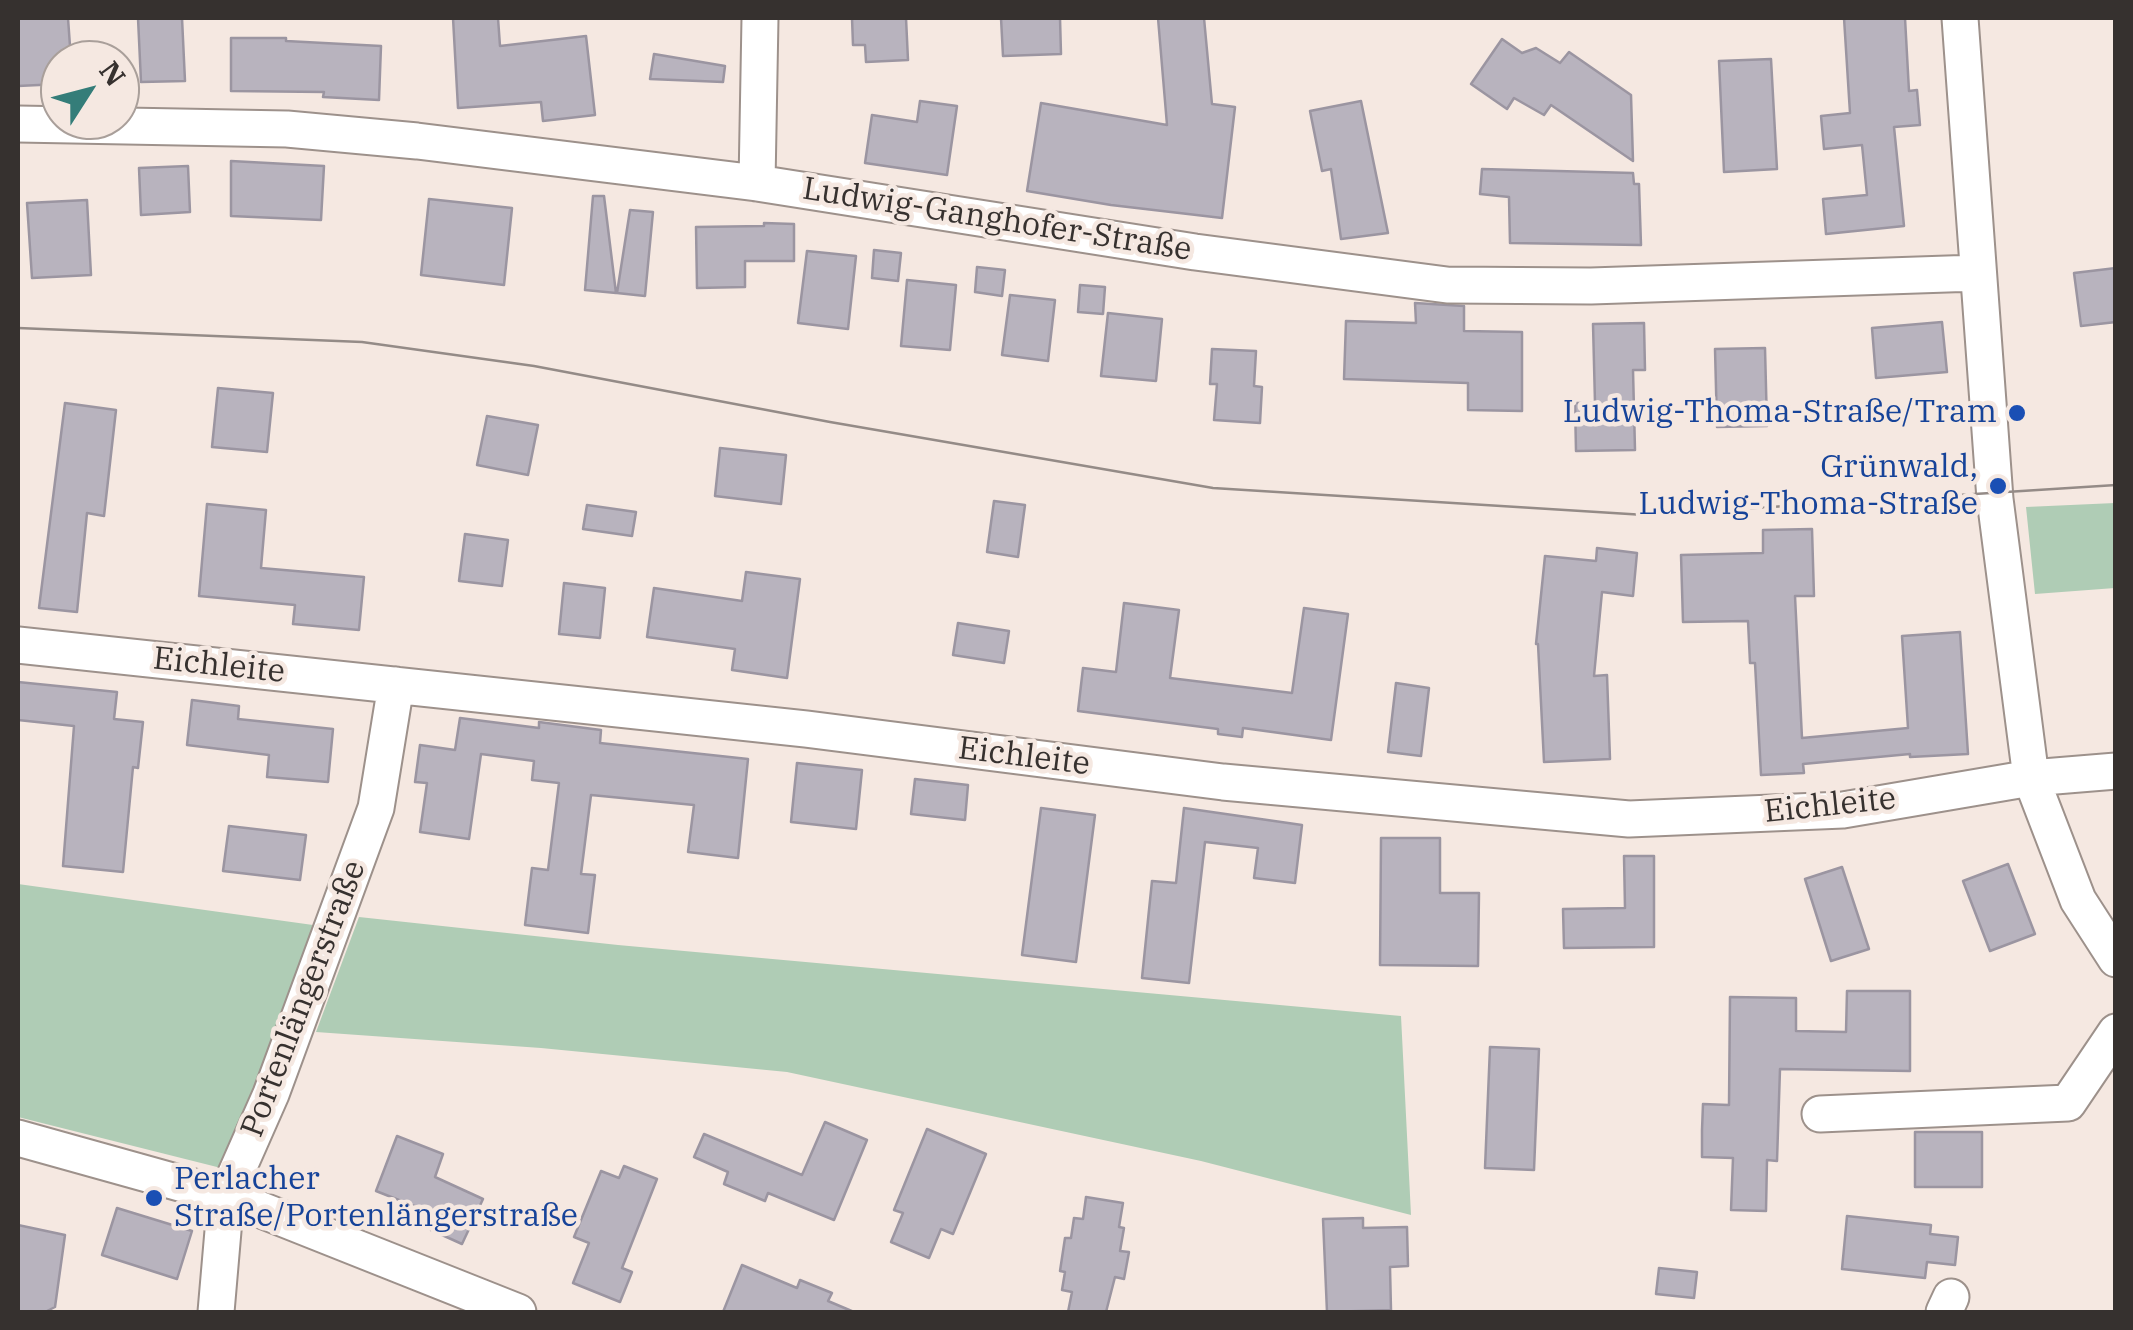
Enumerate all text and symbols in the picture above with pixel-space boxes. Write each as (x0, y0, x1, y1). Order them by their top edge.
north arrow (40, 40, 140, 140)
text: N (92, 53, 135, 93)
street label: Ludwig-Ganghofer-Straße (800, 170, 1194, 270)
place label: Ludwig-Thoma-Straße/Tram (1563, 394, 1997, 432)
marker: Ludwig-Thoma-Straße/Tram (2006, 402, 2028, 424)
place label: Grünwald, Ludwig-Thoma-Straße (1639, 449, 1978, 524)
marker: Grünwald, Ludwig-Thoma-Straße (1987, 475, 2009, 497)
street label: Eichleite (151, 640, 287, 692)
street label: Eichleite (956, 730, 1092, 784)
street label: Eichleite (1762, 780, 1898, 832)
street label: Portenlängerstraße (234, 855, 374, 1143)
place label: Perlacher Straße/Portenlängerstraße (174, 1161, 578, 1236)
marker: Perlacher Straße/Portenlängerstraße (143, 1187, 165, 1209)

